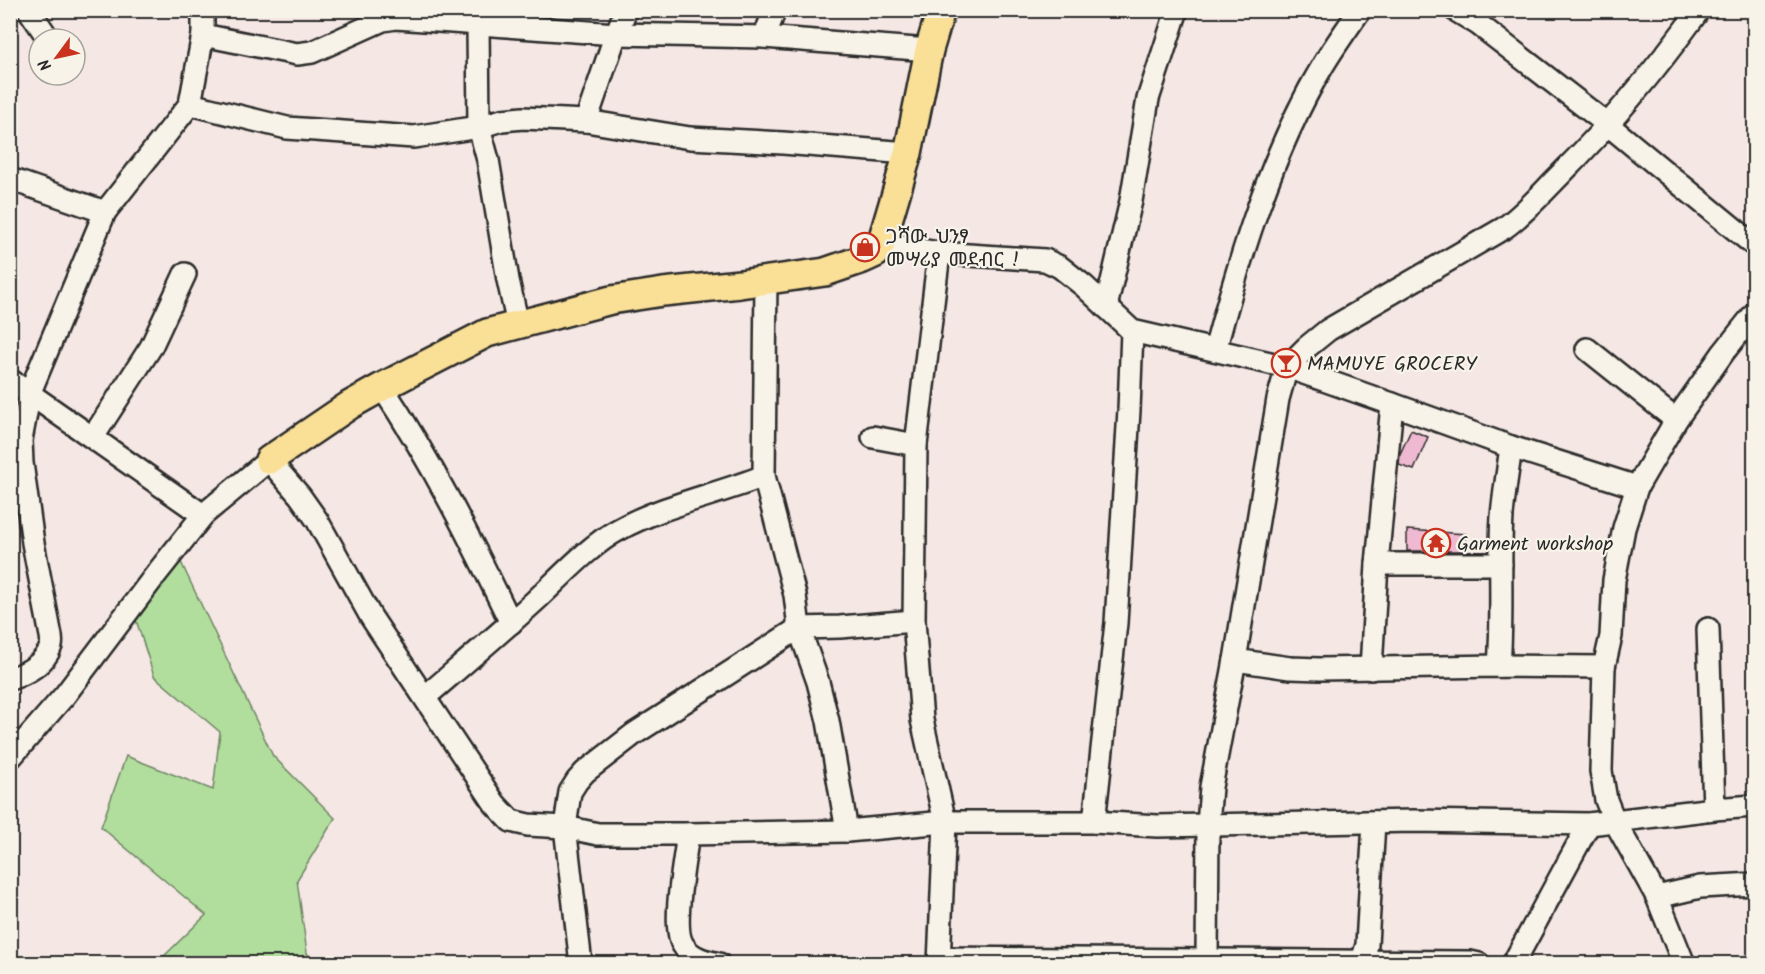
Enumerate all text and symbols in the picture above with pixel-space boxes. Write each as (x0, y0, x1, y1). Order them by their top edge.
north arrow (27, 27, 87, 87)
text: N (32, 53, 59, 75)
place label: ጋሻው ህንፃ መሣሪያ መደብር ! (886, 222, 1019, 277)
shop icon: ጋሻው ህንፃ መሣሪያ መደብር ! (849, 231, 881, 263)
bar icon: MAMUYE GROCERY (1270, 347, 1302, 379)
place label: MAMUYE GROCERY (1307, 349, 1478, 381)
temple icon: Garment workshop (1420, 527, 1452, 559)
place label: Garment workshop (1457, 529, 1613, 561)

